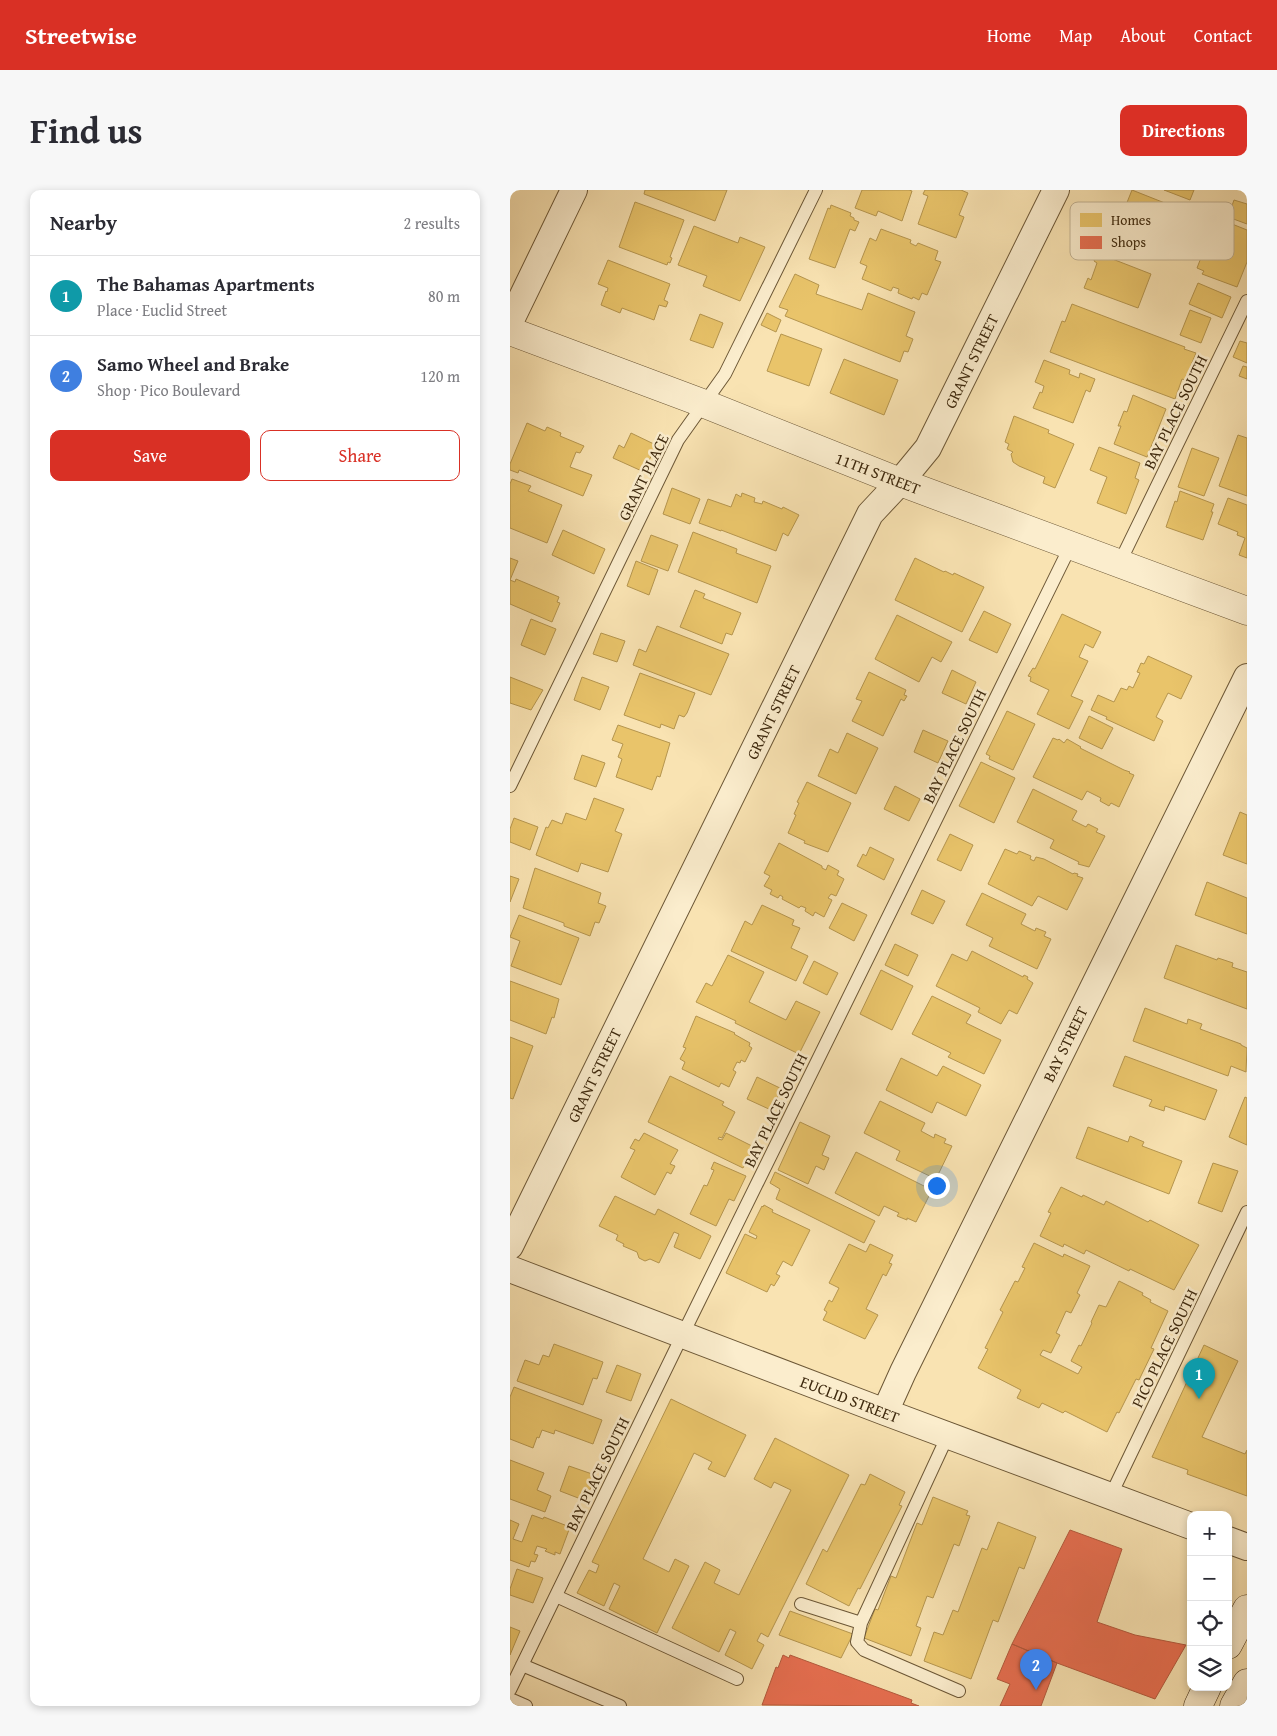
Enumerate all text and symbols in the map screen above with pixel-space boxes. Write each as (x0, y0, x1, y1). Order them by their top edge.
text: Streetwise (25, 18, 137, 53)
text: Home (987, 22, 1031, 49)
text: Map (1059, 22, 1092, 49)
text: About (1120, 22, 1166, 49)
text: Contact (1194, 22, 1252, 49)
text: Find us (30, 105, 143, 156)
button: Directions (1120, 105, 1247, 156)
legend (1070, 202, 1234, 260)
text: Nearby (50, 207, 117, 238)
text: Homes (1111, 210, 1151, 230)
text: 2 results (403, 211, 460, 235)
text: Shops (1111, 232, 1146, 252)
text: The Bahamas Apartments (97, 270, 315, 298)
text: 1 (62, 284, 70, 308)
text: 80 m (428, 284, 460, 308)
text: Place · Euclid Street (97, 298, 227, 322)
street label: GRANT STREET (938, 310, 1004, 412)
text: Samo Wheel and Brake (97, 350, 289, 378)
street label: BAY PLACE SOUTH (1137, 351, 1213, 473)
text: 2 (62, 364, 70, 388)
text: 120 m (420, 364, 460, 388)
text: Shop · Pico Boulevard (97, 378, 240, 402)
button: Save (50, 430, 250, 481)
button: Share (260, 430, 460, 481)
street label: GRANT PLACE (612, 430, 674, 524)
street label: 11TH STREET (832, 446, 924, 500)
street label: GRANT STREET (740, 661, 806, 763)
street label: BAY PLACE SOUTH (916, 685, 992, 807)
street label: BAY STREET (1036, 1002, 1094, 1086)
street label: GRANT STREET (561, 1024, 627, 1126)
street label: BAY PLACE SOUTH (737, 1049, 813, 1171)
your location (924, 1173, 950, 1199)
street label: PICO PLACE SOUTH (1125, 1284, 1203, 1411)
pin: 1 (1183, 1358, 1215, 1399)
street label: EUCLID STREET (797, 1369, 903, 1429)
street label: BAY PLACE SOUTH (559, 1413, 635, 1535)
map controls (1187, 1511, 1232, 1691)
button: + (1187, 1511, 1232, 1556)
button: − (1187, 1556, 1232, 1601)
button: locate (1187, 1601, 1232, 1646)
button: layers (1187, 1646, 1232, 1691)
pin: 2 (1020, 1649, 1052, 1690)

